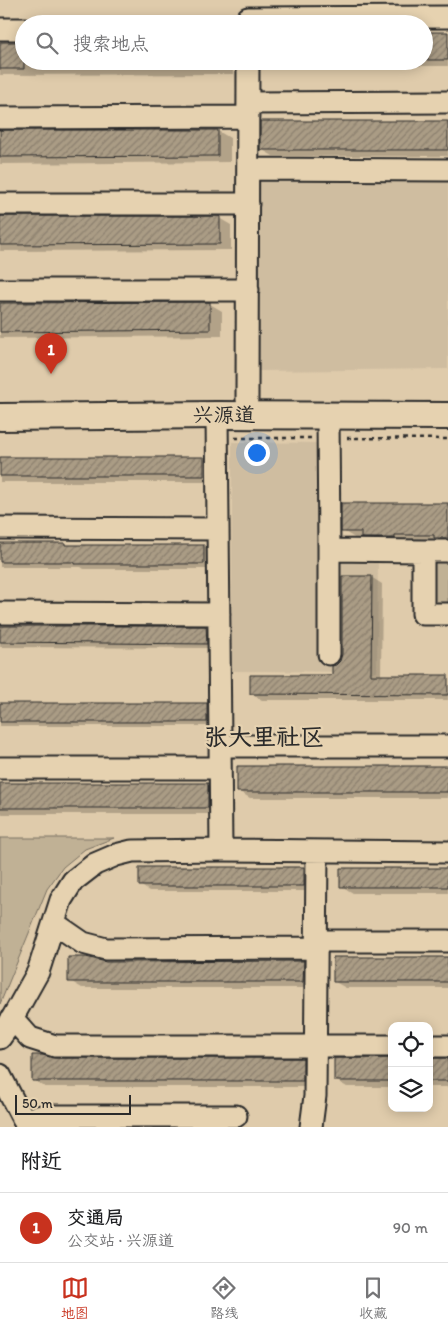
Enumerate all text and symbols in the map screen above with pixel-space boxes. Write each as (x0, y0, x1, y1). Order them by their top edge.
search box (15, 15, 433, 70)
icon: search (33, 29, 61, 57)
text: 搜索地点 (73, 32, 149, 55)
pin: 1 (35, 333, 67, 374)
street label: 兴源道 (193, 402, 256, 427)
your location (244, 440, 270, 466)
district label: 张大里社区 (204, 722, 324, 751)
map controls (388, 1022, 433, 1112)
button: locate (388, 1022, 433, 1067)
button: layers (388, 1067, 433, 1112)
scale bar (15, 1092, 131, 1115)
text: 50 m (22, 1095, 53, 1112)
text: 附近 (20, 1148, 62, 1173)
text: 交通局 (67, 1206, 124, 1229)
text: 1 (32, 1218, 40, 1237)
text: 90 m (393, 1218, 428, 1237)
text: 公交站 · 兴源道 (67, 1231, 174, 1250)
tab: 地图 (61, 1274, 89, 1322)
tab: 路线 (210, 1274, 238, 1322)
tab: 收藏 (359, 1274, 387, 1322)

